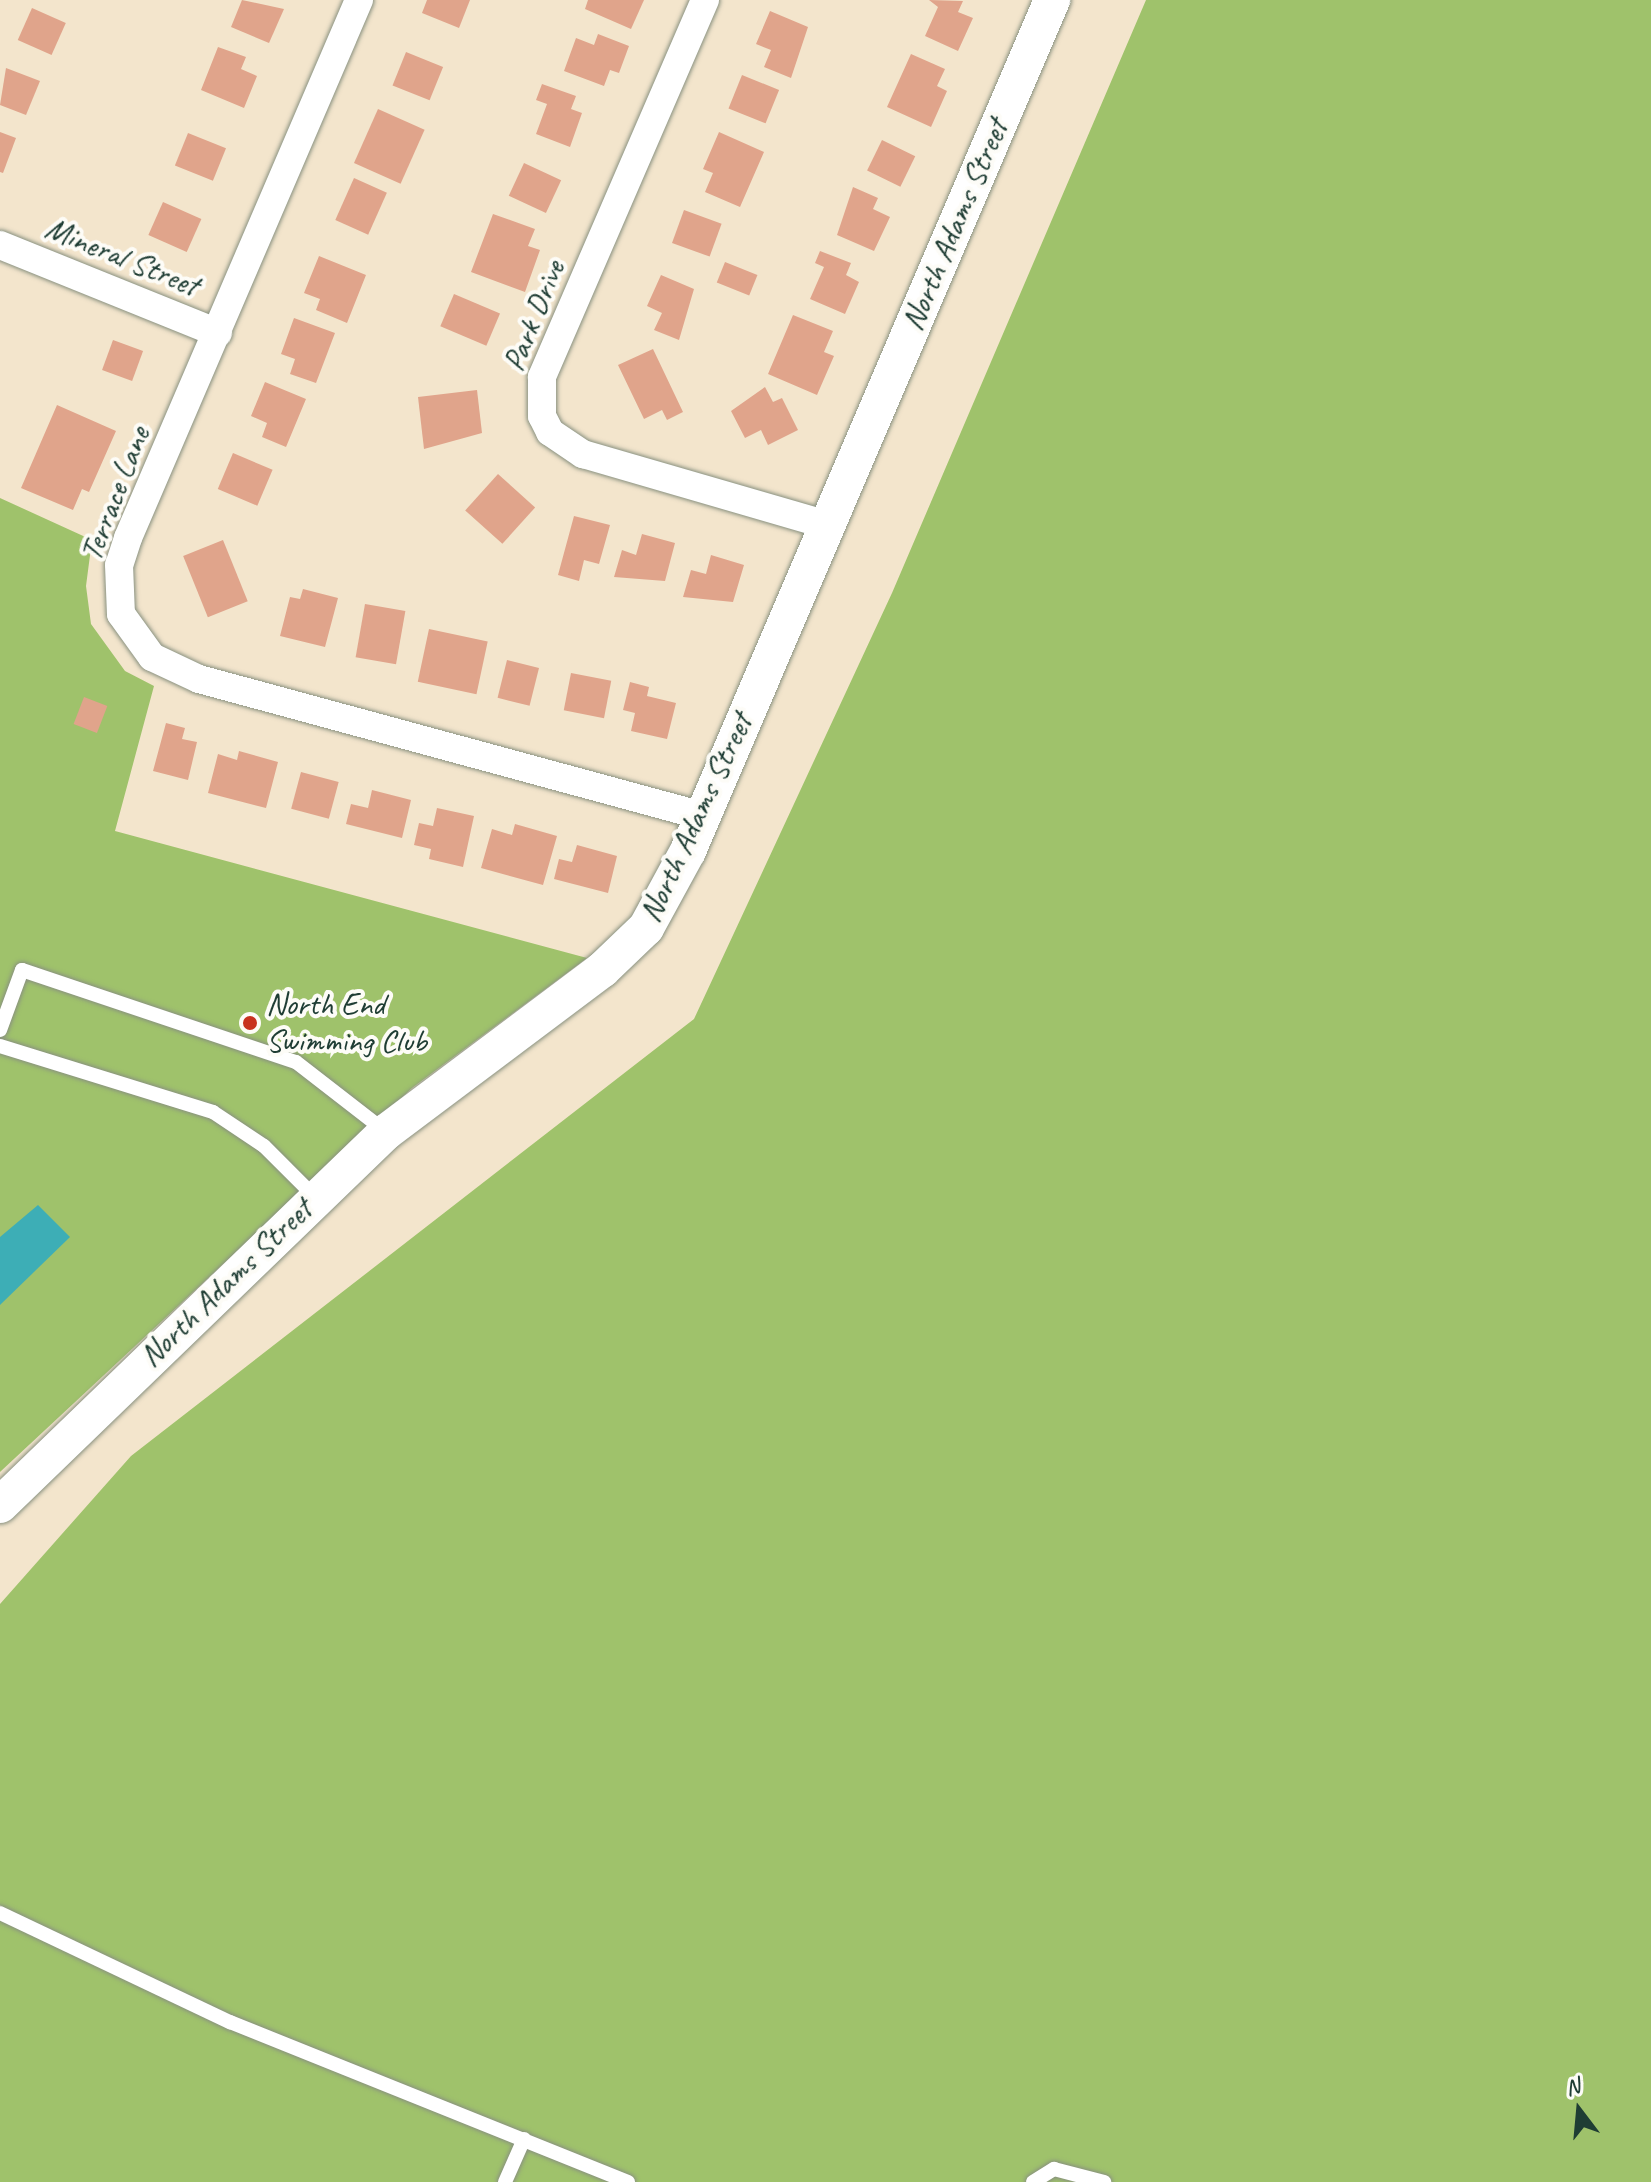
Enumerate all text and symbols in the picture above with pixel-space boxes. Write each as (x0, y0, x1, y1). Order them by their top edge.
street label: North Adams Street (893, 114, 1017, 336)
street label: Mineral Street (40, 209, 204, 305)
street label: Park Drive (494, 255, 574, 377)
street label: Terrace Lane (72, 422, 158, 566)
street label: North Adams Street (631, 708, 761, 928)
place label: North End Swimming Club (266, 986, 427, 1061)
marker: North End Swimming Club (241, 1014, 259, 1032)
street label: North Adams Street (132, 1191, 320, 1375)
north arrow (1539, 2070, 1619, 2150)
text: N (1562, 2072, 1583, 2102)

